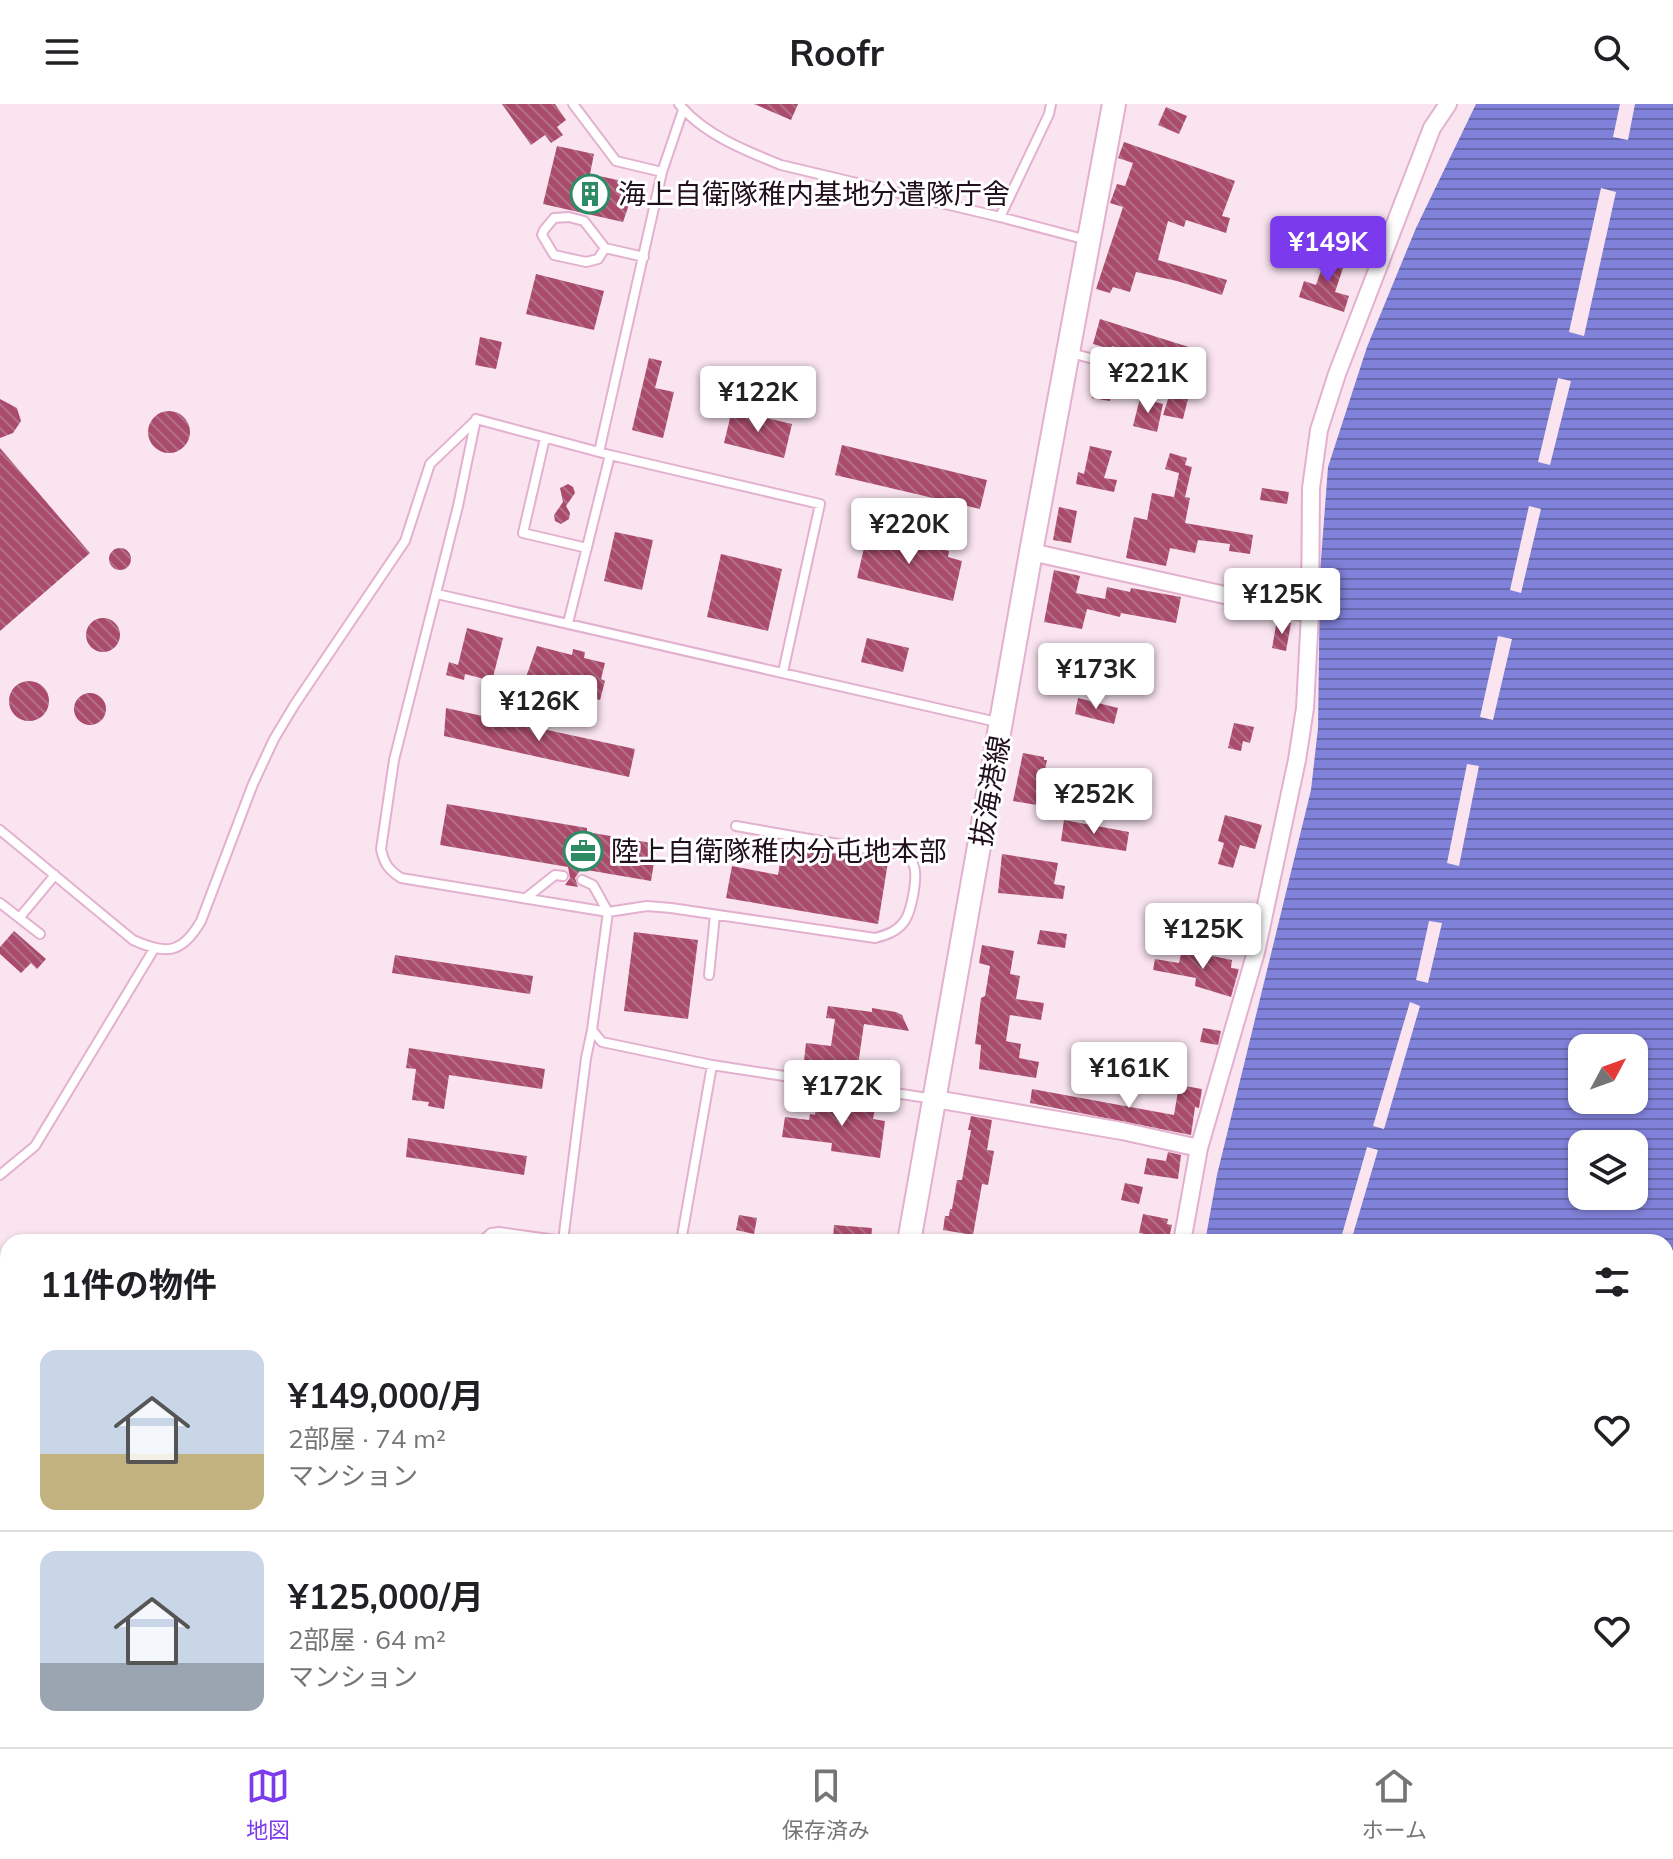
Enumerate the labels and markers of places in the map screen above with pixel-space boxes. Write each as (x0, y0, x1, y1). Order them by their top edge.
building icon: 海上自衛隊稚内基地分遣隊庁舎 (569, 173, 611, 215)
place label: 海上自衛隊稚内基地分遣隊庁舎 (618, 176, 1010, 211)
pin: ¥149K (1272, 216, 1384, 284)
pin: ¥221K (1092, 347, 1204, 415)
pin: ¥122K (702, 366, 814, 434)
pin: ¥220K (853, 498, 965, 566)
pin: ¥125K (1226, 568, 1338, 636)
pin: ¥173K (1040, 643, 1152, 711)
pin: ¥126K (483, 675, 595, 743)
pin: ¥252K (1038, 768, 1150, 836)
office icon: 陸上自衛隊稚内分屯地本部 (562, 830, 604, 872)
place label: 陸上自衛隊稚内分屯地本部 (611, 833, 947, 868)
pin: ¥125K (1147, 903, 1259, 971)
pin: ¥161K (1073, 1042, 1185, 1110)
pin: ¥172K (786, 1060, 898, 1128)

